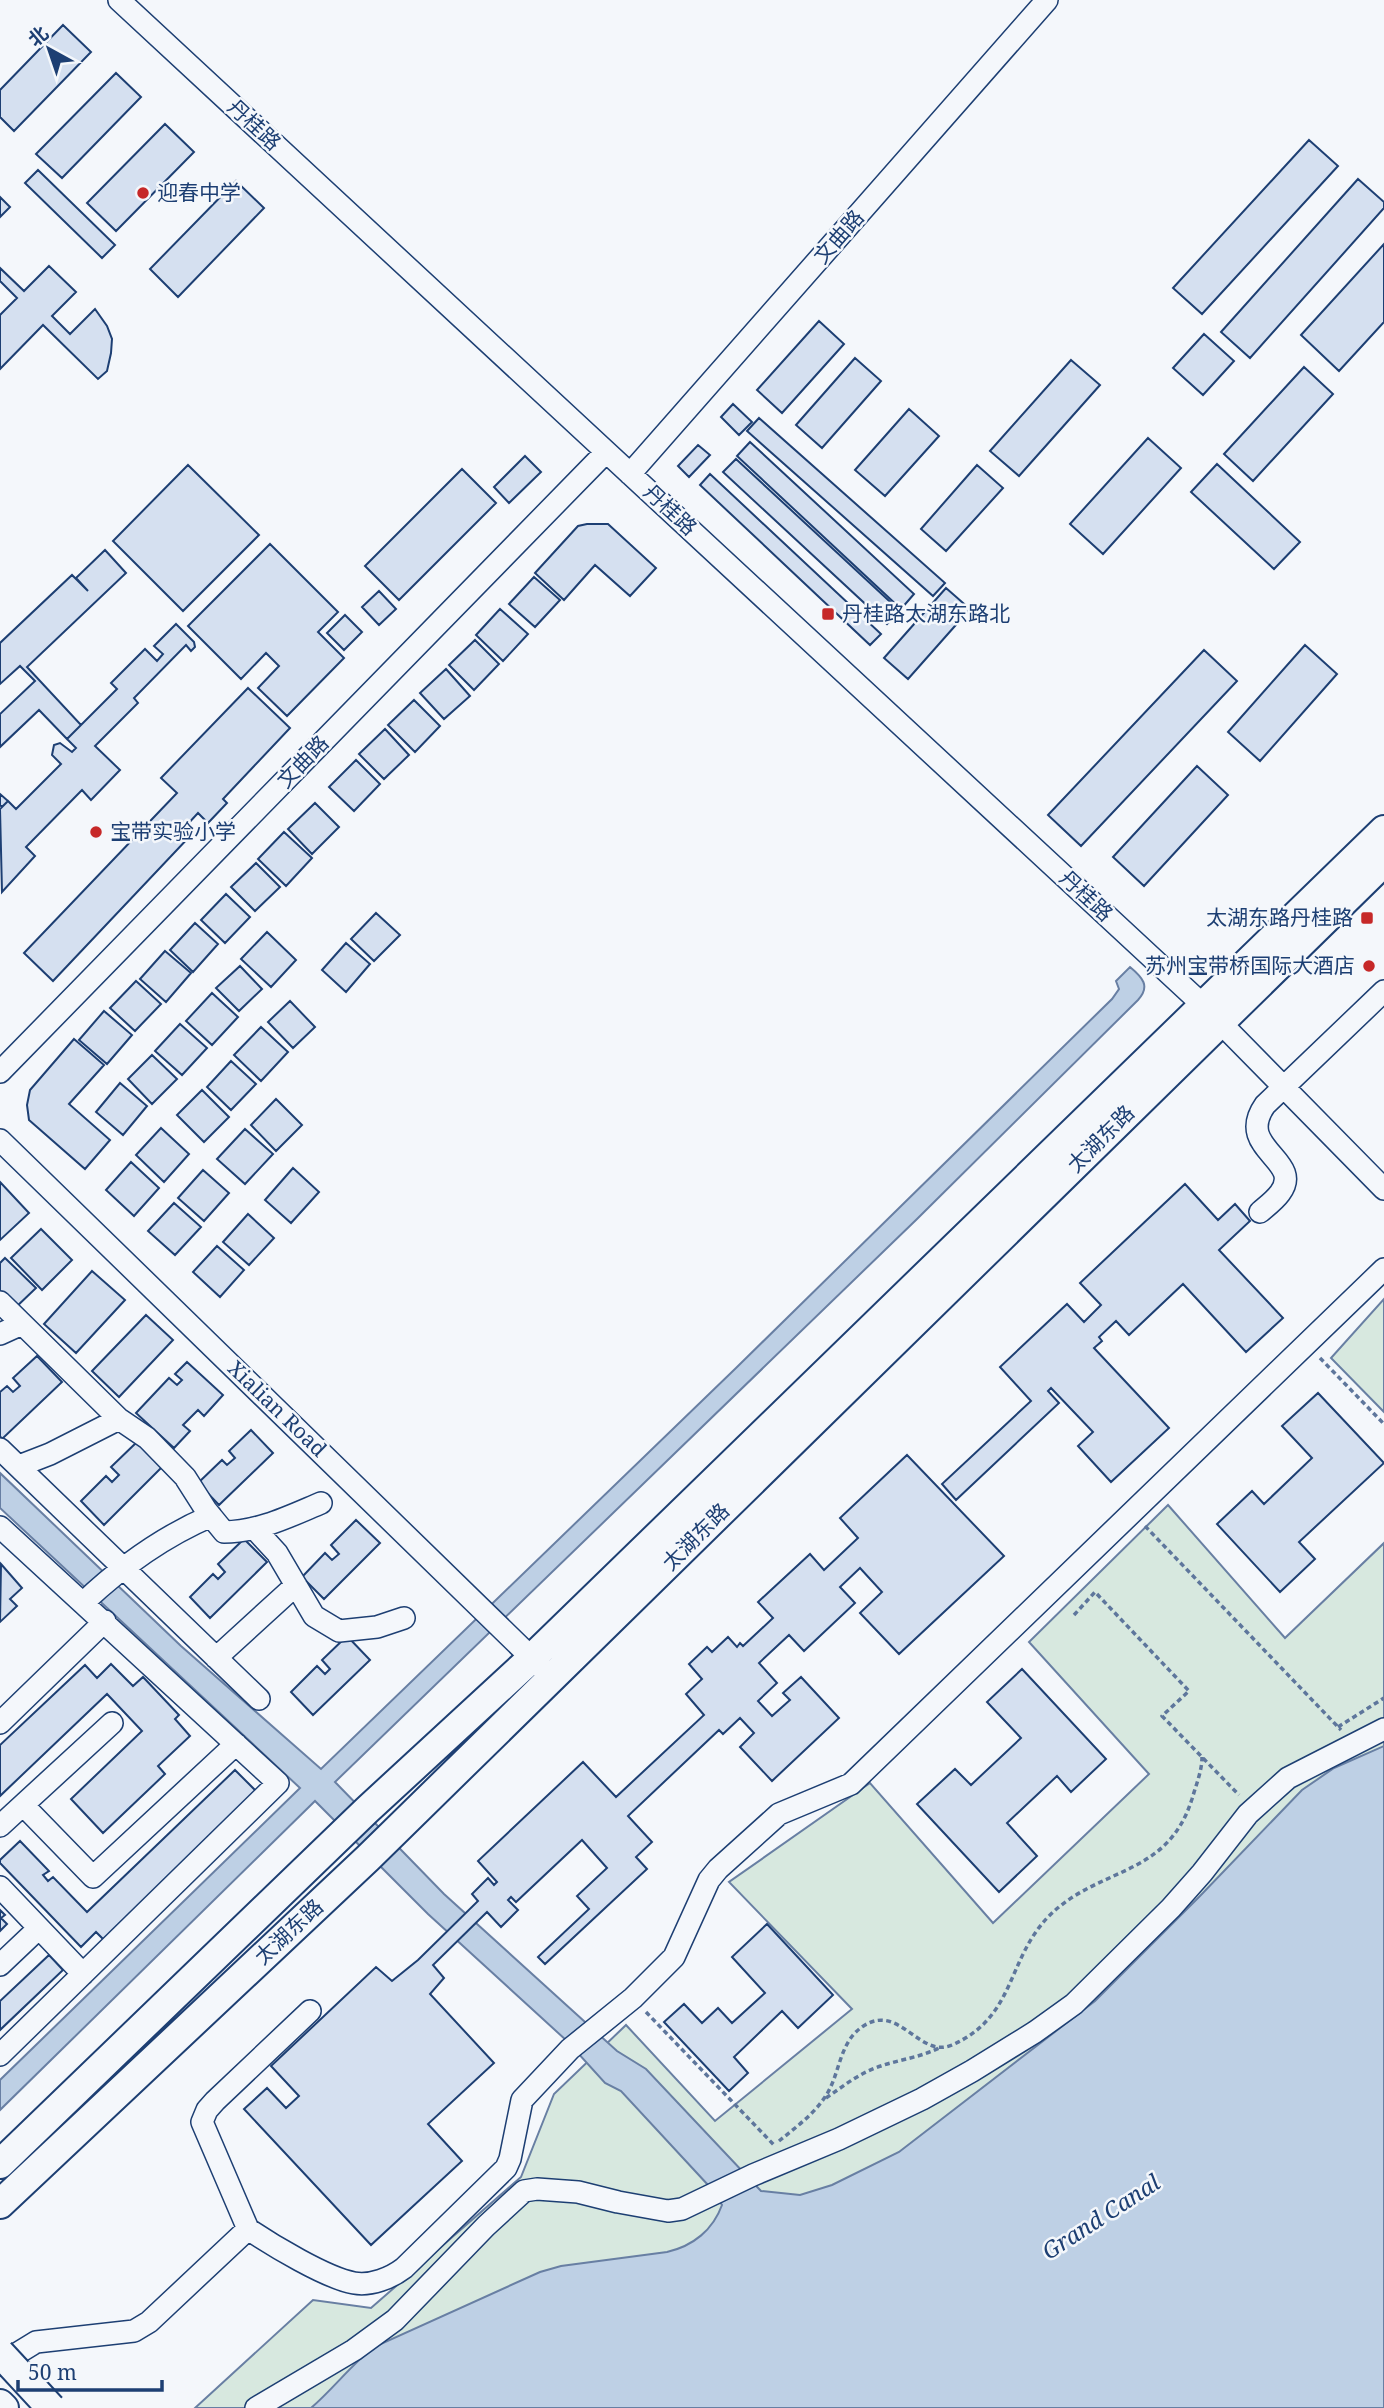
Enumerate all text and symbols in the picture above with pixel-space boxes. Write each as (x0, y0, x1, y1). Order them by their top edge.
north arrow (14, 14, 84, 84)
text: 北 (22, 20, 54, 52)
street label: 丹桂路 (222, 93, 287, 156)
place label: 迎春中学 (157, 178, 241, 206)
marker: 迎春中学 (135, 185, 151, 201)
street label: 文曲路 (807, 203, 869, 269)
street label: 丹桂路 (638, 478, 703, 541)
place label: 丹桂路太湖东路北 (842, 599, 1010, 627)
marker: 丹桂路太湖东路北 (820, 606, 836, 622)
street label: 文曲路 (270, 729, 334, 794)
place label: 宝带实验小学 (110, 817, 236, 845)
marker: 宝带实验小学 (88, 824, 104, 840)
street label: 丹桂路 (1054, 864, 1119, 927)
place label: 太湖东路丹桂路 (1206, 903, 1353, 931)
marker: 太湖东路丹桂路 (1359, 910, 1375, 926)
place label: 苏州宝带桥国际大酒店 (1145, 951, 1355, 979)
marker: 苏州宝带桥国际大酒店 (1361, 958, 1377, 974)
street label: 太湖东路 (1061, 1099, 1140, 1178)
street label: Xialian Road (222, 1354, 333, 1463)
street label: 太湖东路 (656, 1497, 735, 1576)
street label: 太湖东路 (248, 1892, 329, 1970)
water label: Grand Canal (1035, 2166, 1166, 2266)
scale bar (18, 2348, 161, 2392)
text: 50 m (28, 2358, 77, 2386)

